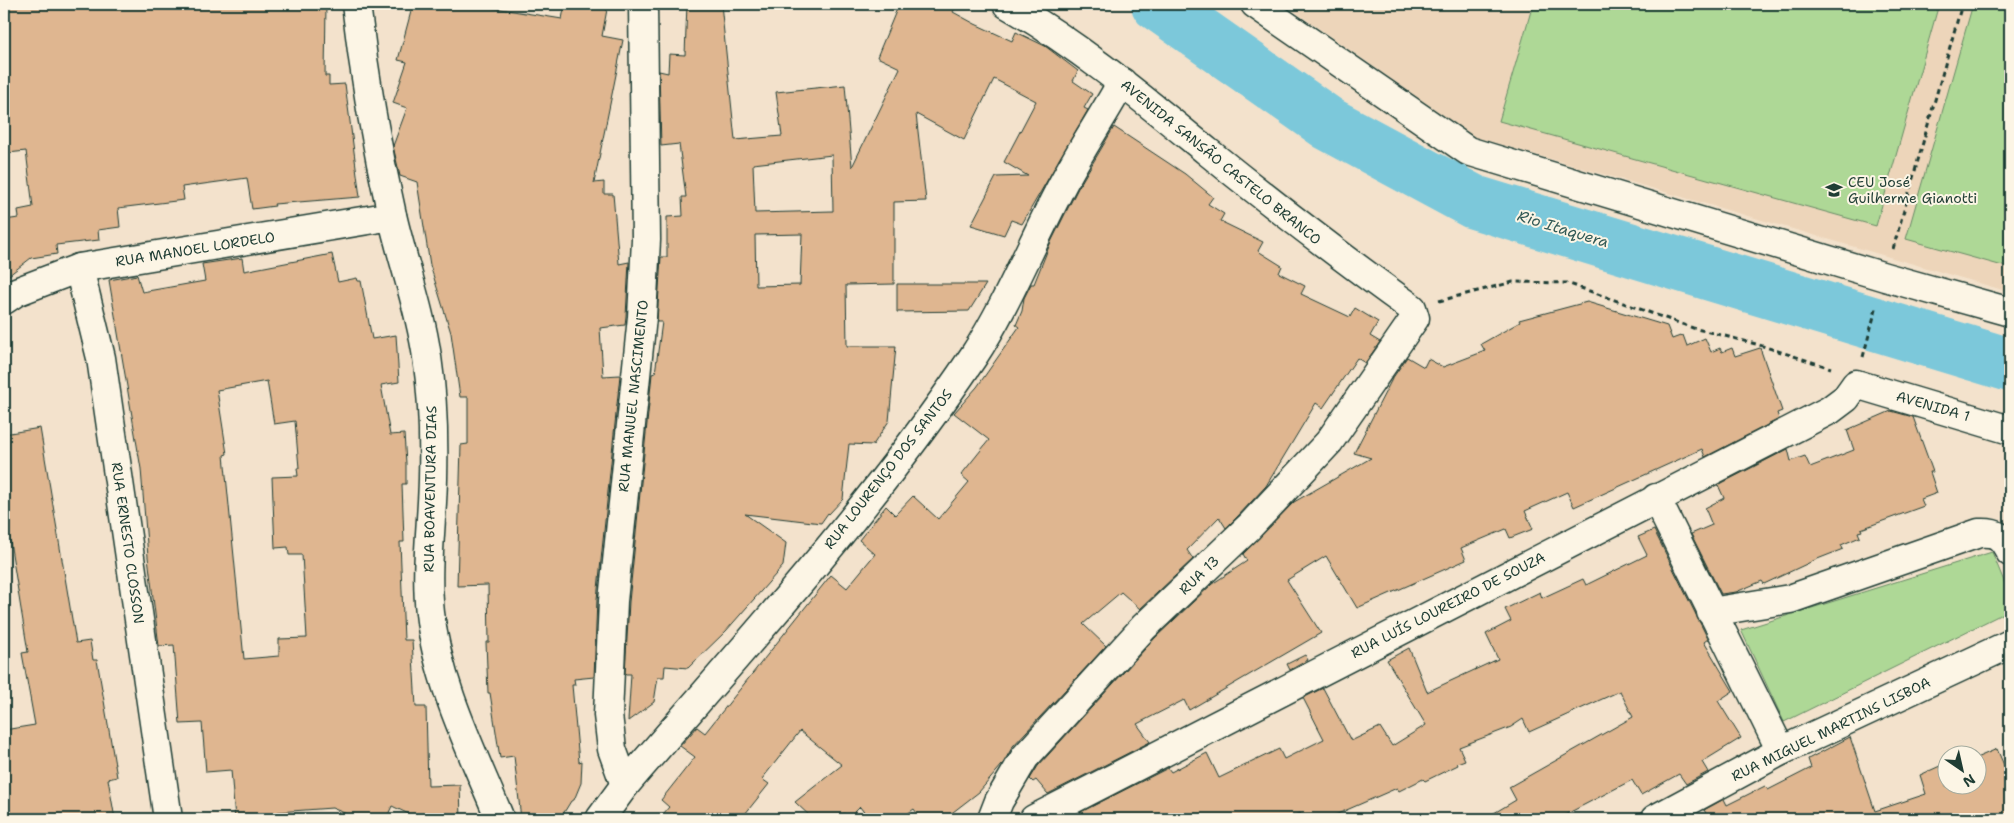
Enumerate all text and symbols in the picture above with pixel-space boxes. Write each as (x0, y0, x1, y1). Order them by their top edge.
street label: AVENIDA SANSÃO CASTELO BRANCO (1117, 75, 1325, 249)
place label: CEU José Guilherme Gianotti (1848, 173, 1977, 207)
school or university icon: CEU José Guilherme Gianotti (1824, 180, 1844, 200)
water label: Rio Itaquera (1515, 206, 1611, 252)
street label: RUA MANOEL LORDELO (114, 228, 276, 270)
street label: RUA MANUEL NASCIMENTO (614, 299, 652, 493)
street label: RUA LOURENÇO DOS SANTOS (820, 385, 956, 553)
street label: AVENIDA 1 (1894, 387, 1972, 425)
street label: RUA BOAVENTURA DIAS (420, 405, 440, 573)
street label: RUA ERNESTO CLOSSON (108, 461, 148, 625)
street label: RUA LUÍS LOUREIRO DE SOUZA (1348, 548, 1548, 662)
street label: RUA 13 (1175, 552, 1223, 598)
street label: RUA MIGUEL MARTINS LISBOA (1728, 673, 1934, 785)
north arrow (1936, 746, 1986, 796)
text: N (1960, 770, 1979, 791)

